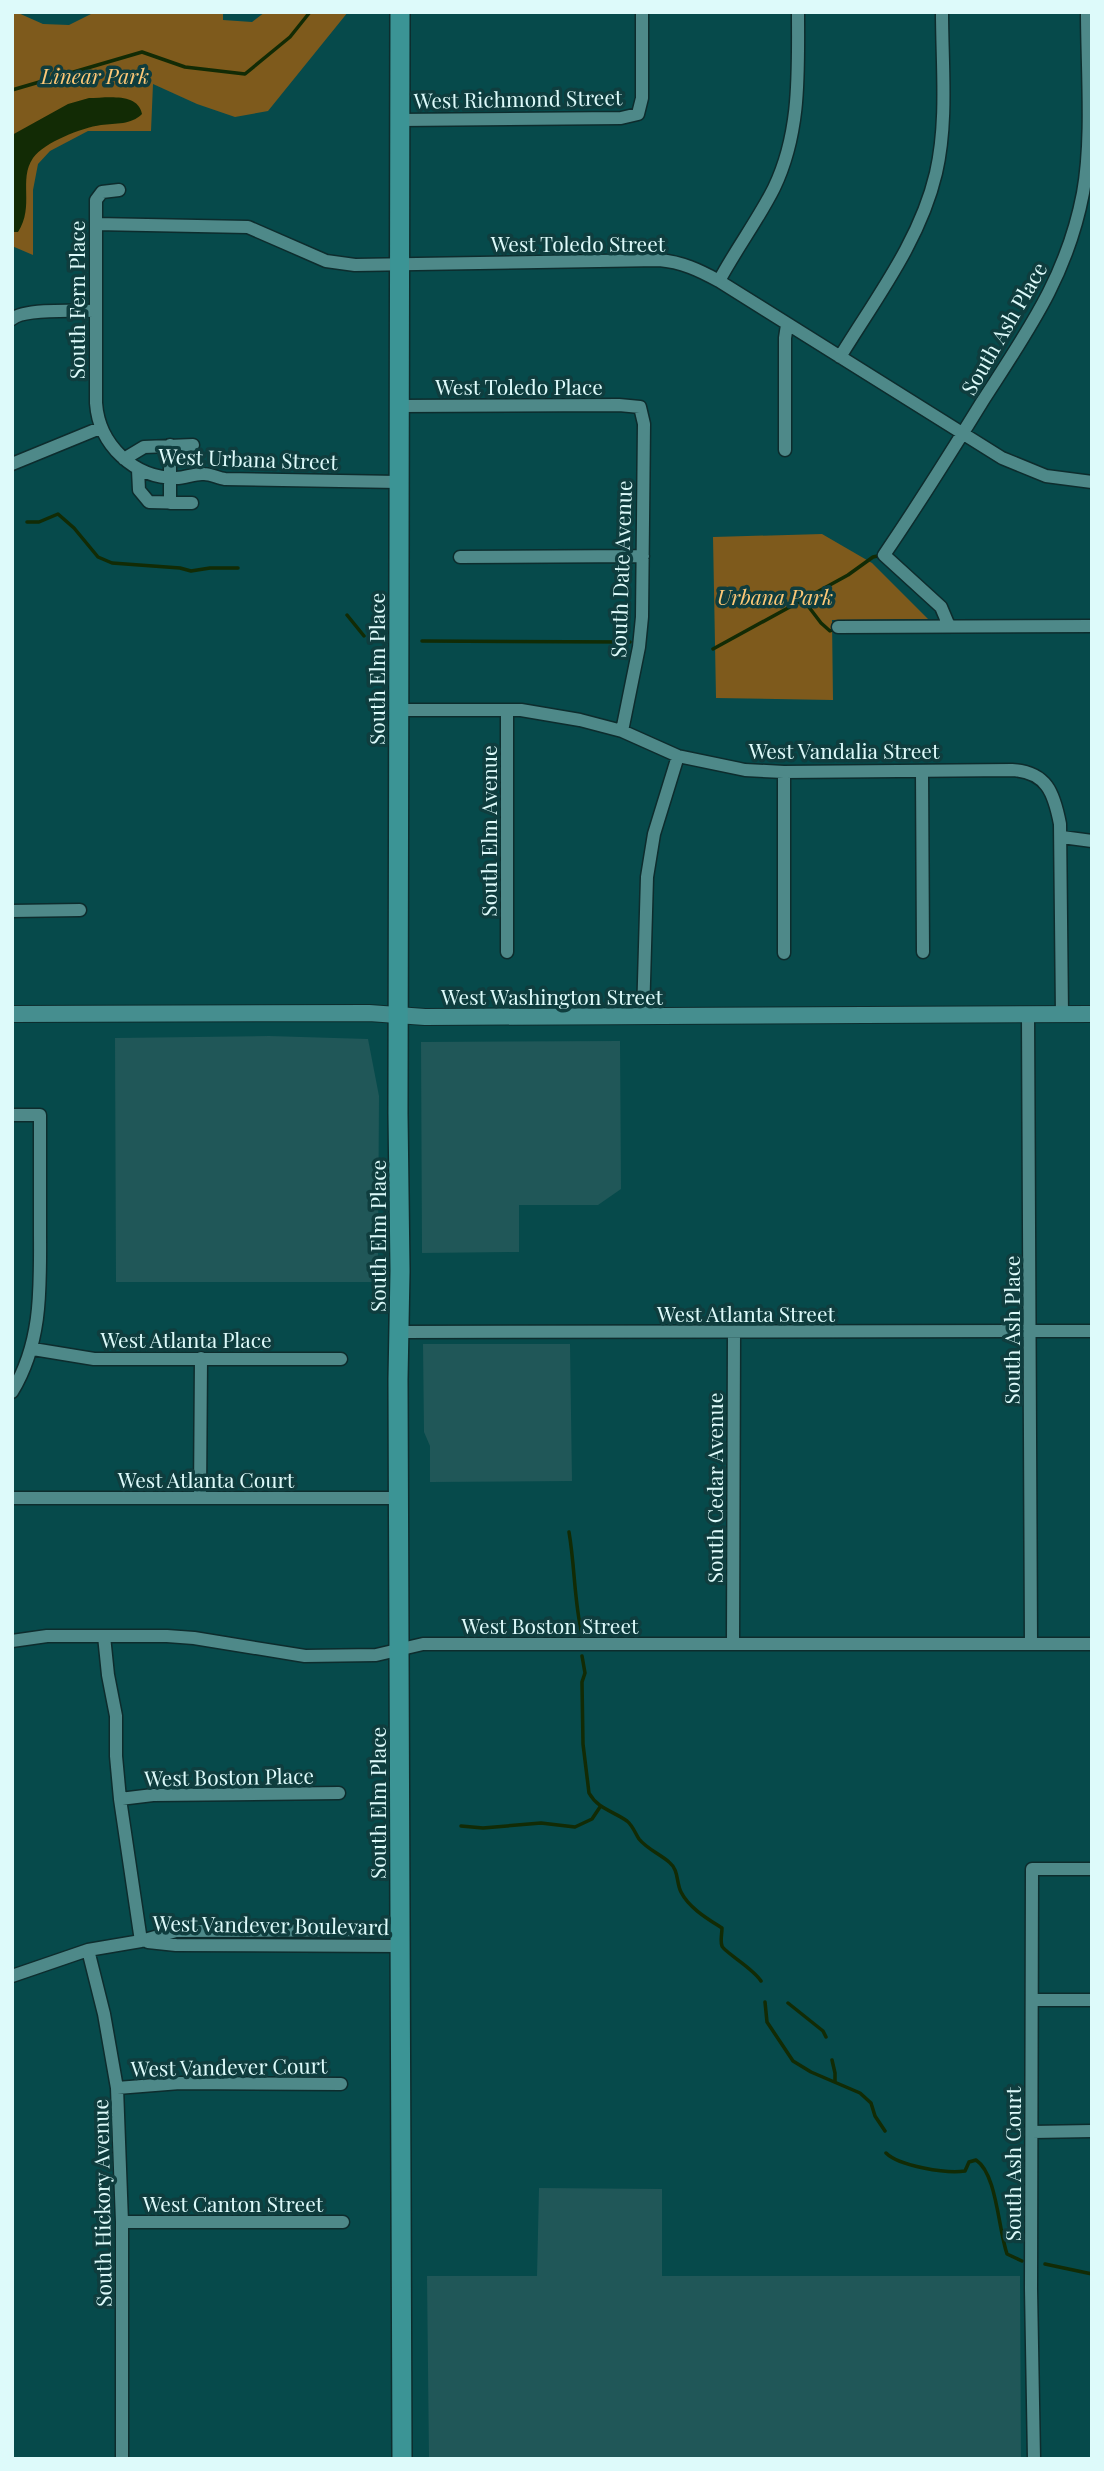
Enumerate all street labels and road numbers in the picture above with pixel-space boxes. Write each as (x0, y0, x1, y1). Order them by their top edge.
street label: West Richmond Street (412, 82, 623, 114)
street label: South Fern Place (62, 221, 90, 379)
street label: West Toledo Street (490, 229, 666, 257)
street label: South Ash Place (954, 257, 1052, 399)
street label: West Toledo Place (434, 372, 603, 400)
street label: West Urbana Street (157, 441, 339, 475)
street label: South Date Avenue (603, 480, 637, 658)
street label: South Elm Place (362, 593, 390, 745)
street label: West Vandalia Street (748, 736, 940, 764)
street label: South Elm Avenue (474, 745, 502, 917)
street label: West Washington Street (440, 982, 664, 1010)
street label: South Elm Place (363, 1160, 391, 1312)
street label: South Ash Place (997, 1256, 1025, 1404)
street label: West Atlanta Street (656, 1299, 836, 1327)
street label: West Atlanta Place (99, 1325, 272, 1353)
street label: South Cedar Avenue (700, 1393, 728, 1583)
street label: West Atlanta Court (117, 1465, 295, 1493)
street label: West Boston Street (461, 1611, 639, 1639)
street label: South Elm Place (363, 1727, 391, 1879)
street label: West Boston Place (143, 1761, 314, 1791)
street label: West Vandever Boulevard (152, 1908, 389, 1940)
street label: West Vandever Court (129, 2050, 328, 2082)
street label: South Ash Court (998, 2086, 1026, 2241)
street label: South Hickory Avenue (85, 2099, 117, 2307)
street label: West Canton Street (142, 2189, 324, 2217)

